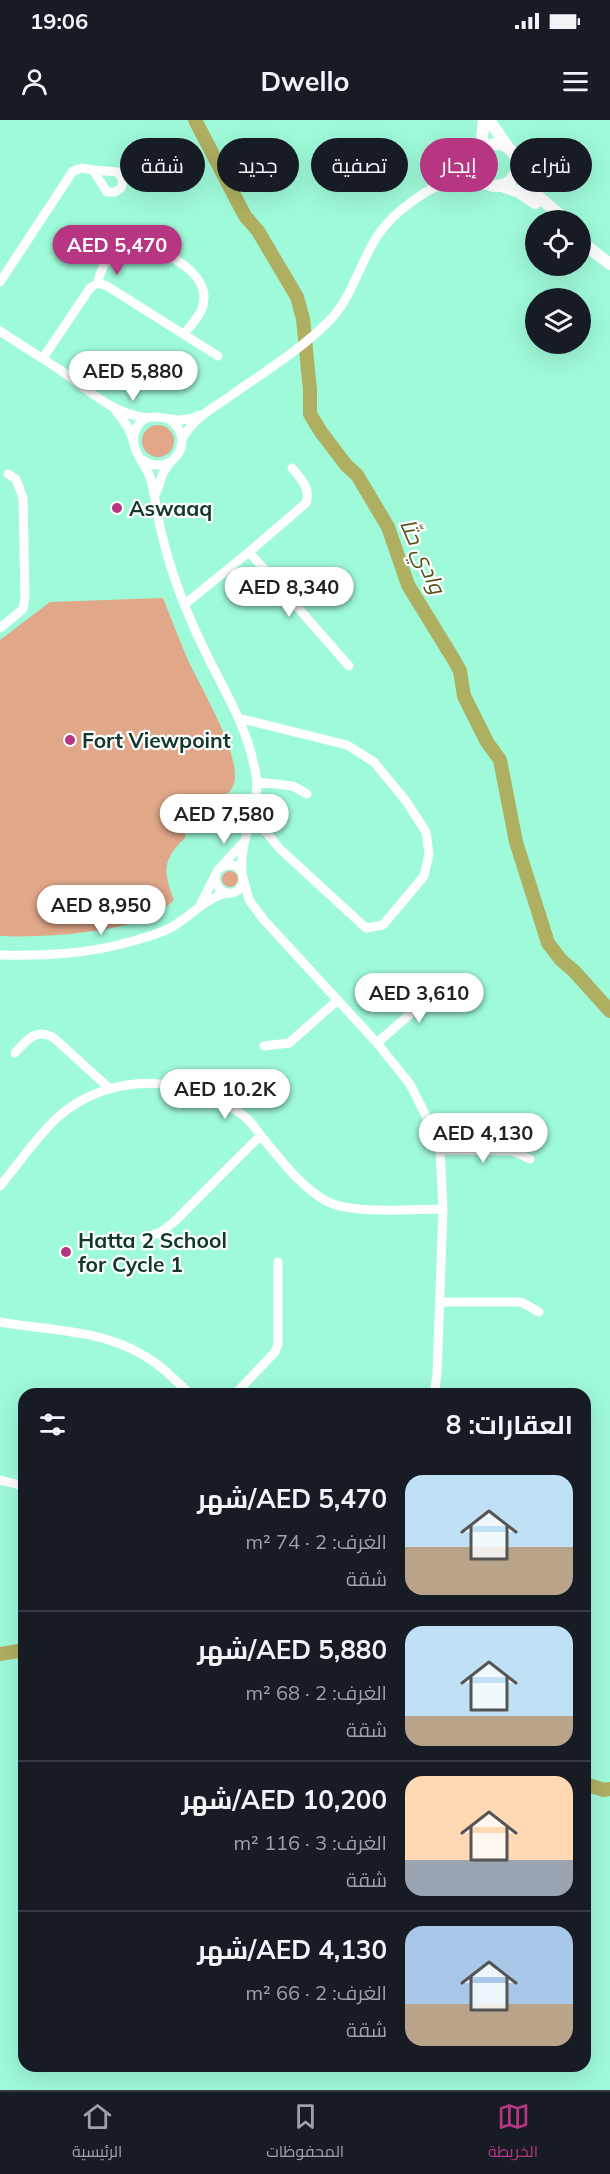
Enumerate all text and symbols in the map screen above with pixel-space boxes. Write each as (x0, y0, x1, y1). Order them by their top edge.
text: 19:06 (30, 7, 88, 35)
text: Dwello (260, 64, 350, 98)
icon: person (18, 65, 51, 98)
icon: menu (559, 65, 592, 98)
chip: شقة (120, 138, 205, 192)
chip: جديد (217, 138, 299, 192)
chip: تصفية (311, 138, 408, 192)
chip: إيجار (420, 138, 498, 192)
chip: شراء (510, 138, 592, 192)
map controls (525, 210, 591, 354)
button: locate (525, 210, 591, 276)
pin: AED 5,470 (48, 225, 186, 276)
text: AED 5,470 (67, 232, 167, 257)
button: layers (525, 288, 591, 354)
pin: AED 5,880 (64, 351, 202, 402)
text: AED 5,880 (83, 358, 183, 383)
place label: Aswaaq (129, 495, 212, 521)
marker: Aswaaq (110, 501, 124, 515)
water label: وادي حتّا (390, 514, 453, 601)
pin: AED 8,340 (220, 567, 358, 618)
text: AED 8,340 (239, 574, 339, 599)
place label: Fort Viewpoint (82, 727, 231, 753)
marker: Fort Viewpoint (63, 733, 77, 747)
pin: AED 7,580 (155, 794, 293, 845)
text: AED 7,580 (174, 801, 274, 826)
pin: AED 8,950 (32, 885, 170, 936)
text: AED 8,950 (51, 892, 151, 917)
pin: AED 3,610 (350, 973, 488, 1024)
text: AED 3,610 (369, 980, 469, 1005)
pin: AED 10.2K (156, 1069, 294, 1120)
text: AED 10.2K (174, 1076, 276, 1101)
pin: AED 4,130 (414, 1113, 552, 1164)
text: AED 4,130 (433, 1120, 533, 1145)
place label: Hatta 2 School for Cycle 1 (78, 1227, 227, 1277)
marker: Hatta 2 School for Cycle 1 (59, 1245, 73, 1259)
icon: filters (36, 1408, 69, 1441)
text: العقارات: 8 (446, 1408, 573, 1441)
text: AED 5,470/شهر (197, 1482, 387, 1515)
icon: home (453, 1499, 525, 1571)
text: الغرف: 2 · 74 m² (245, 1529, 387, 1554)
text: شقة (346, 1566, 387, 1591)
text: AED 5,880/شهر (197, 1633, 387, 1666)
icon: home (453, 1650, 525, 1722)
text: الغرف: 2 · 68 m² (245, 1680, 387, 1705)
text: شقة (346, 1717, 387, 1742)
text: AED 10,200/شهر (182, 1783, 387, 1816)
icon: home (453, 1800, 525, 1872)
text: الغرف: 3 · 116 m² (233, 1830, 387, 1855)
text: شقة (346, 1867, 387, 1892)
text: AED 4,130/شهر (197, 1933, 387, 1966)
icon: home (453, 1950, 525, 2022)
text: الغرف: 2 · 66 m² (245, 1980, 387, 2005)
text: شقة (346, 2017, 387, 2042)
tab: الرئيسية (72, 2100, 122, 2166)
tab: المحفوظات (266, 2100, 344, 2166)
tab: الخريطة (488, 2100, 538, 2166)

